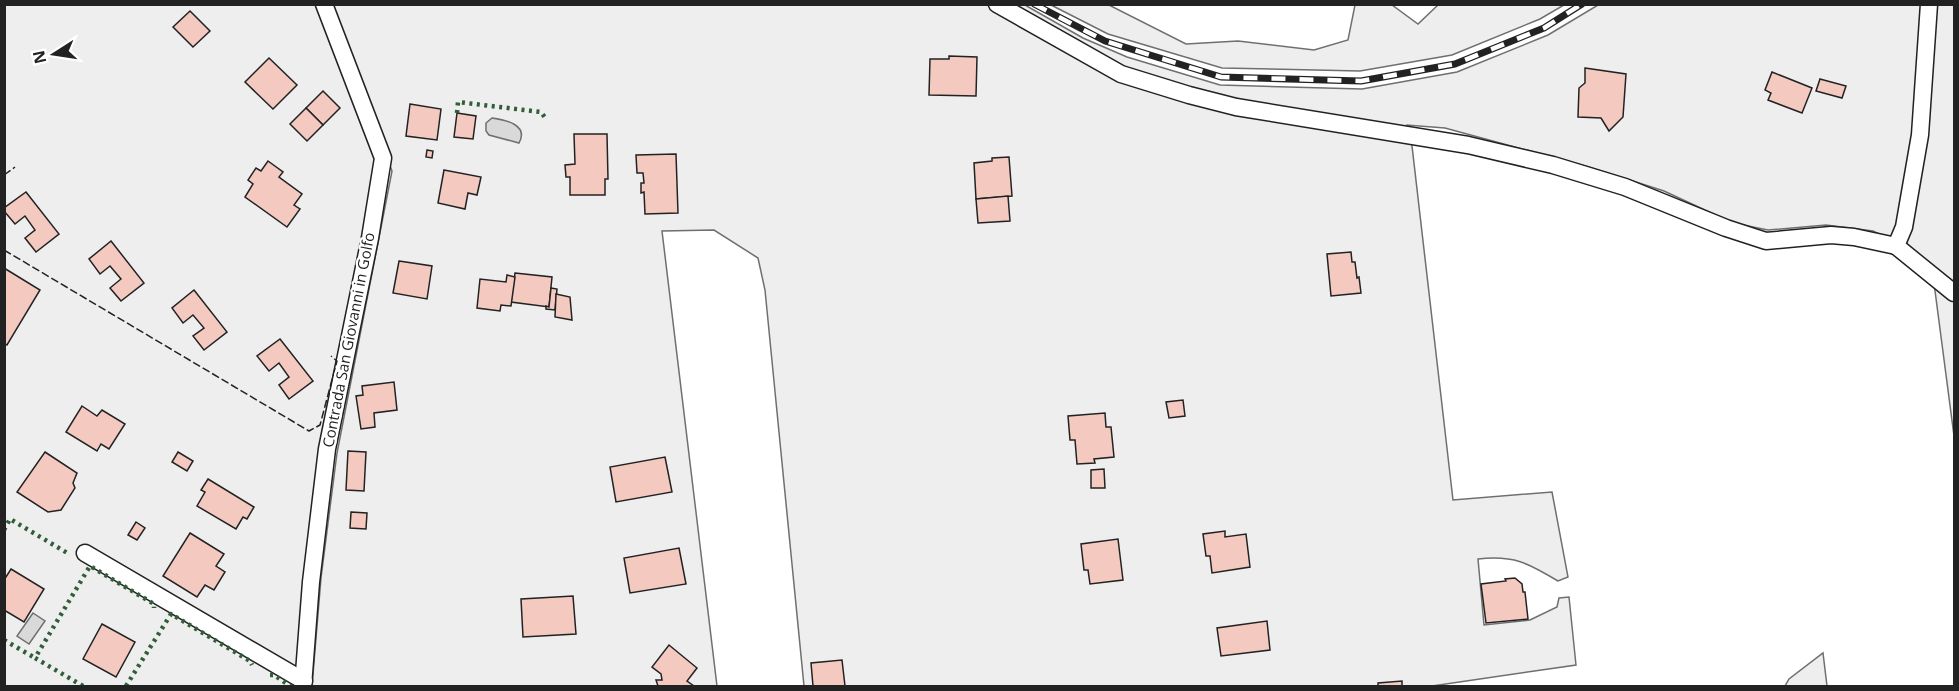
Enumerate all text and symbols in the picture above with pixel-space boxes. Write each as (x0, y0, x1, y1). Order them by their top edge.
north arrow (24, 24, 84, 84)
text: N (27, 48, 51, 66)
street label: Contrada San Giovanni in Golfo (317, 230, 379, 449)

